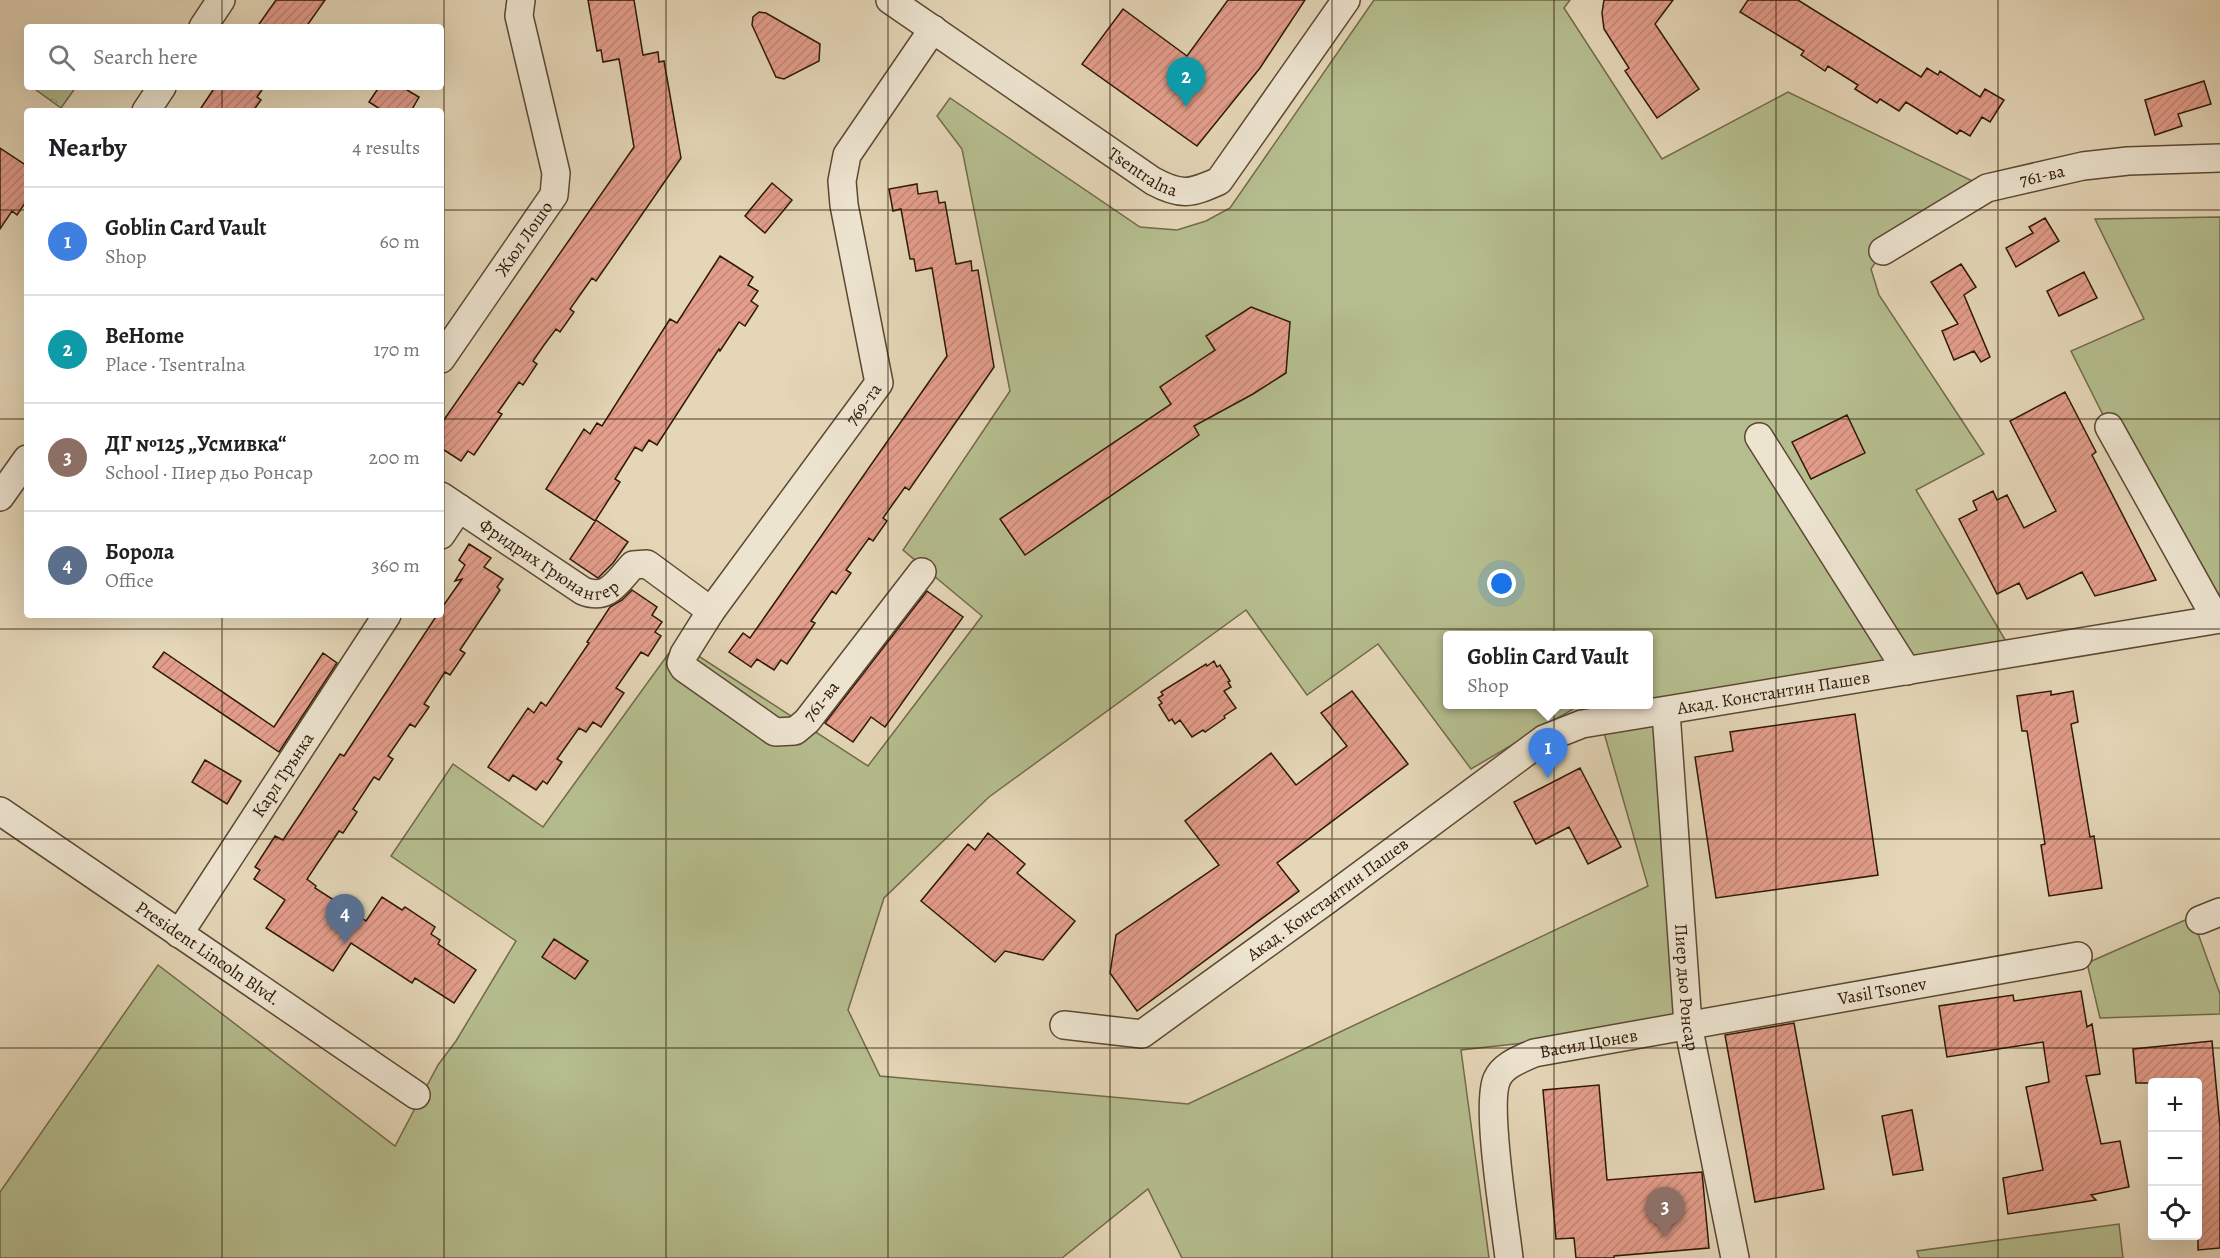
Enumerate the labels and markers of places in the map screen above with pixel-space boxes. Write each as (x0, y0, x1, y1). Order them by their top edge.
pin: 2 (1166, 57, 1206, 107)
pin: 1 (1528, 728, 1568, 778)
pin: 4 (326, 894, 364, 944)
pin: 3 (1646, 1188, 1684, 1237)

